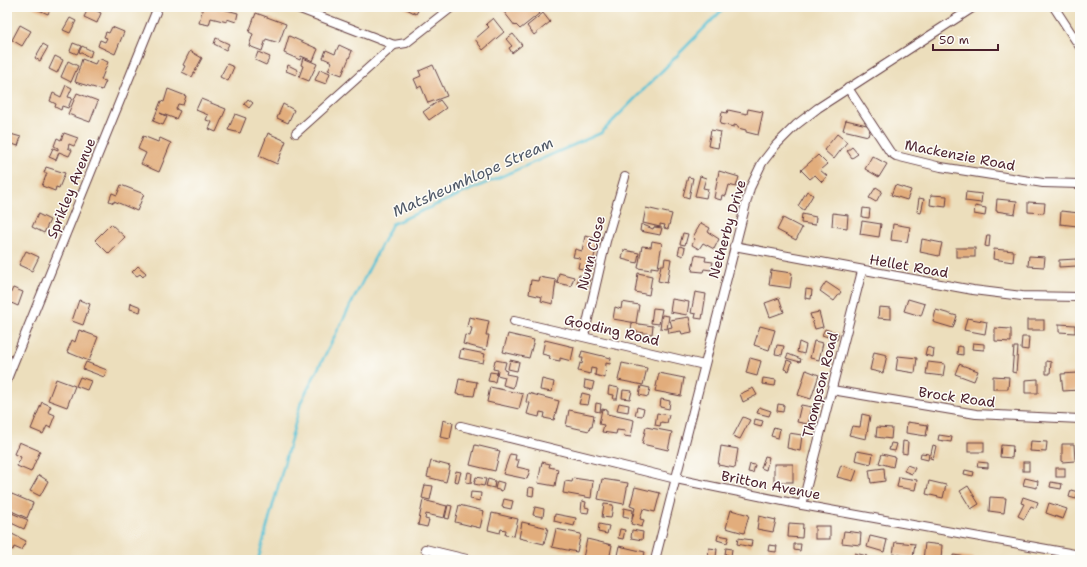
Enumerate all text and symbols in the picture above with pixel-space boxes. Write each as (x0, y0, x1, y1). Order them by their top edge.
scale bar (933, 26, 998, 52)
text: 50 m (939, 32, 969, 48)
water label: Matsheumhlope Stream (389, 132, 557, 222)
street label: Sprikley Avenue (43, 135, 99, 241)
street label: Mackenzie Road (903, 135, 1017, 175)
street label: Netherby Drive (704, 177, 750, 280)
street label: Nunn Close (573, 214, 609, 292)
street label: Hellet Road (868, 250, 950, 282)
street label: Gooding Road (563, 310, 661, 350)
street label: Thompson Road (798, 330, 842, 440)
street label: Brock Road (917, 383, 997, 411)
street label: Britton Avenue (720, 467, 822, 503)

